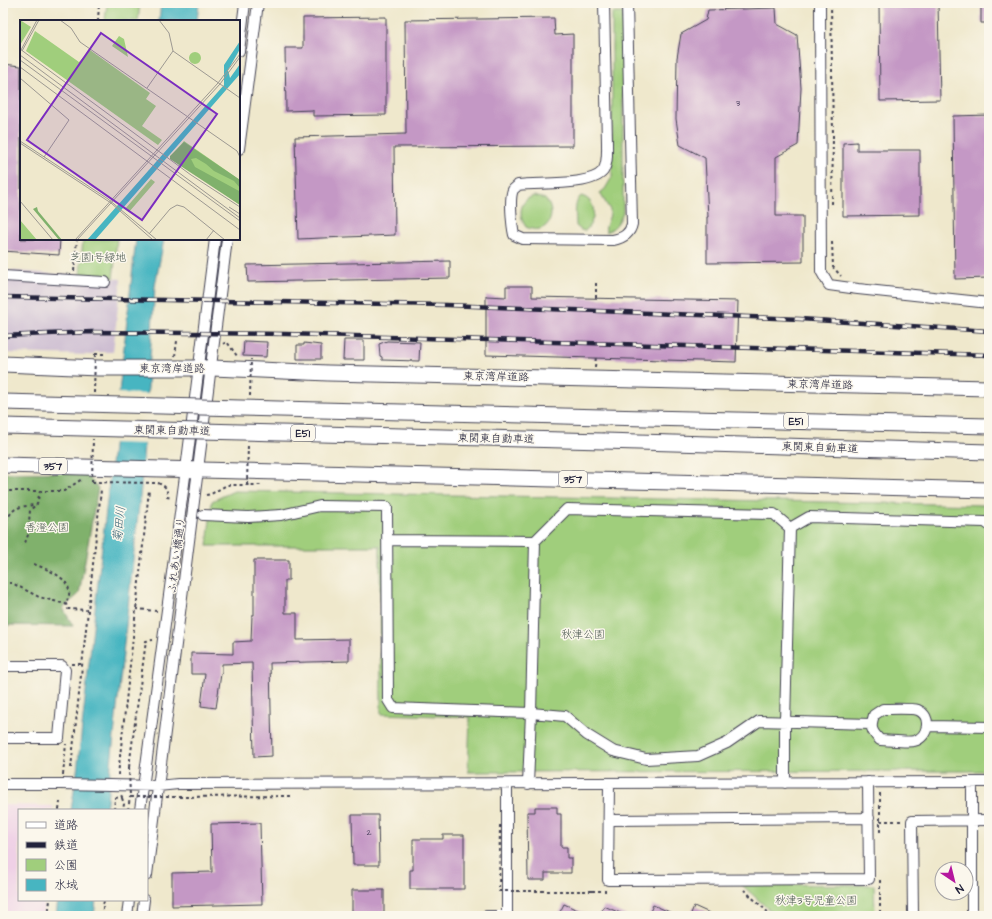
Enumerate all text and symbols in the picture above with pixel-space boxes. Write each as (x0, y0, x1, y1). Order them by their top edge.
inset map (20, 20, 240, 240)
house number: 3 (736, 97, 741, 110)
park label: 芝園1号緑地 (70, 250, 126, 265)
street label: 東京湾岸道路 (139, 361, 205, 376)
street label: 東京湾岸道路 (463, 368, 529, 385)
street label: 東京湾岸道路 (787, 376, 853, 393)
road number: E51 (784, 413, 808, 429)
street label: 東関東自動車道 (133, 422, 211, 439)
road number: E51 (291, 425, 315, 441)
street label: 東関東自動車道 (457, 430, 535, 447)
street label: 東関東自動車道 (781, 439, 859, 456)
road number: 357 (39, 458, 67, 474)
road number: 357 (559, 471, 587, 487)
water label: 菊田川 (109, 505, 130, 543)
street label: ふれあい橋通り (164, 516, 189, 594)
park label: 香澄公園 (25, 520, 69, 535)
park label: 秋津公園 (561, 627, 605, 642)
legend (18, 809, 148, 901)
text: 道路 (54, 817, 78, 834)
house number: 2 (366, 826, 372, 839)
text: 鉄道 (54, 837, 78, 854)
text: 公園 (54, 857, 78, 874)
north arrow (934, 861, 974, 901)
text: 水域 (54, 877, 78, 894)
text: N (952, 881, 967, 897)
park label: 秋津3号児童公園 (775, 893, 857, 908)

